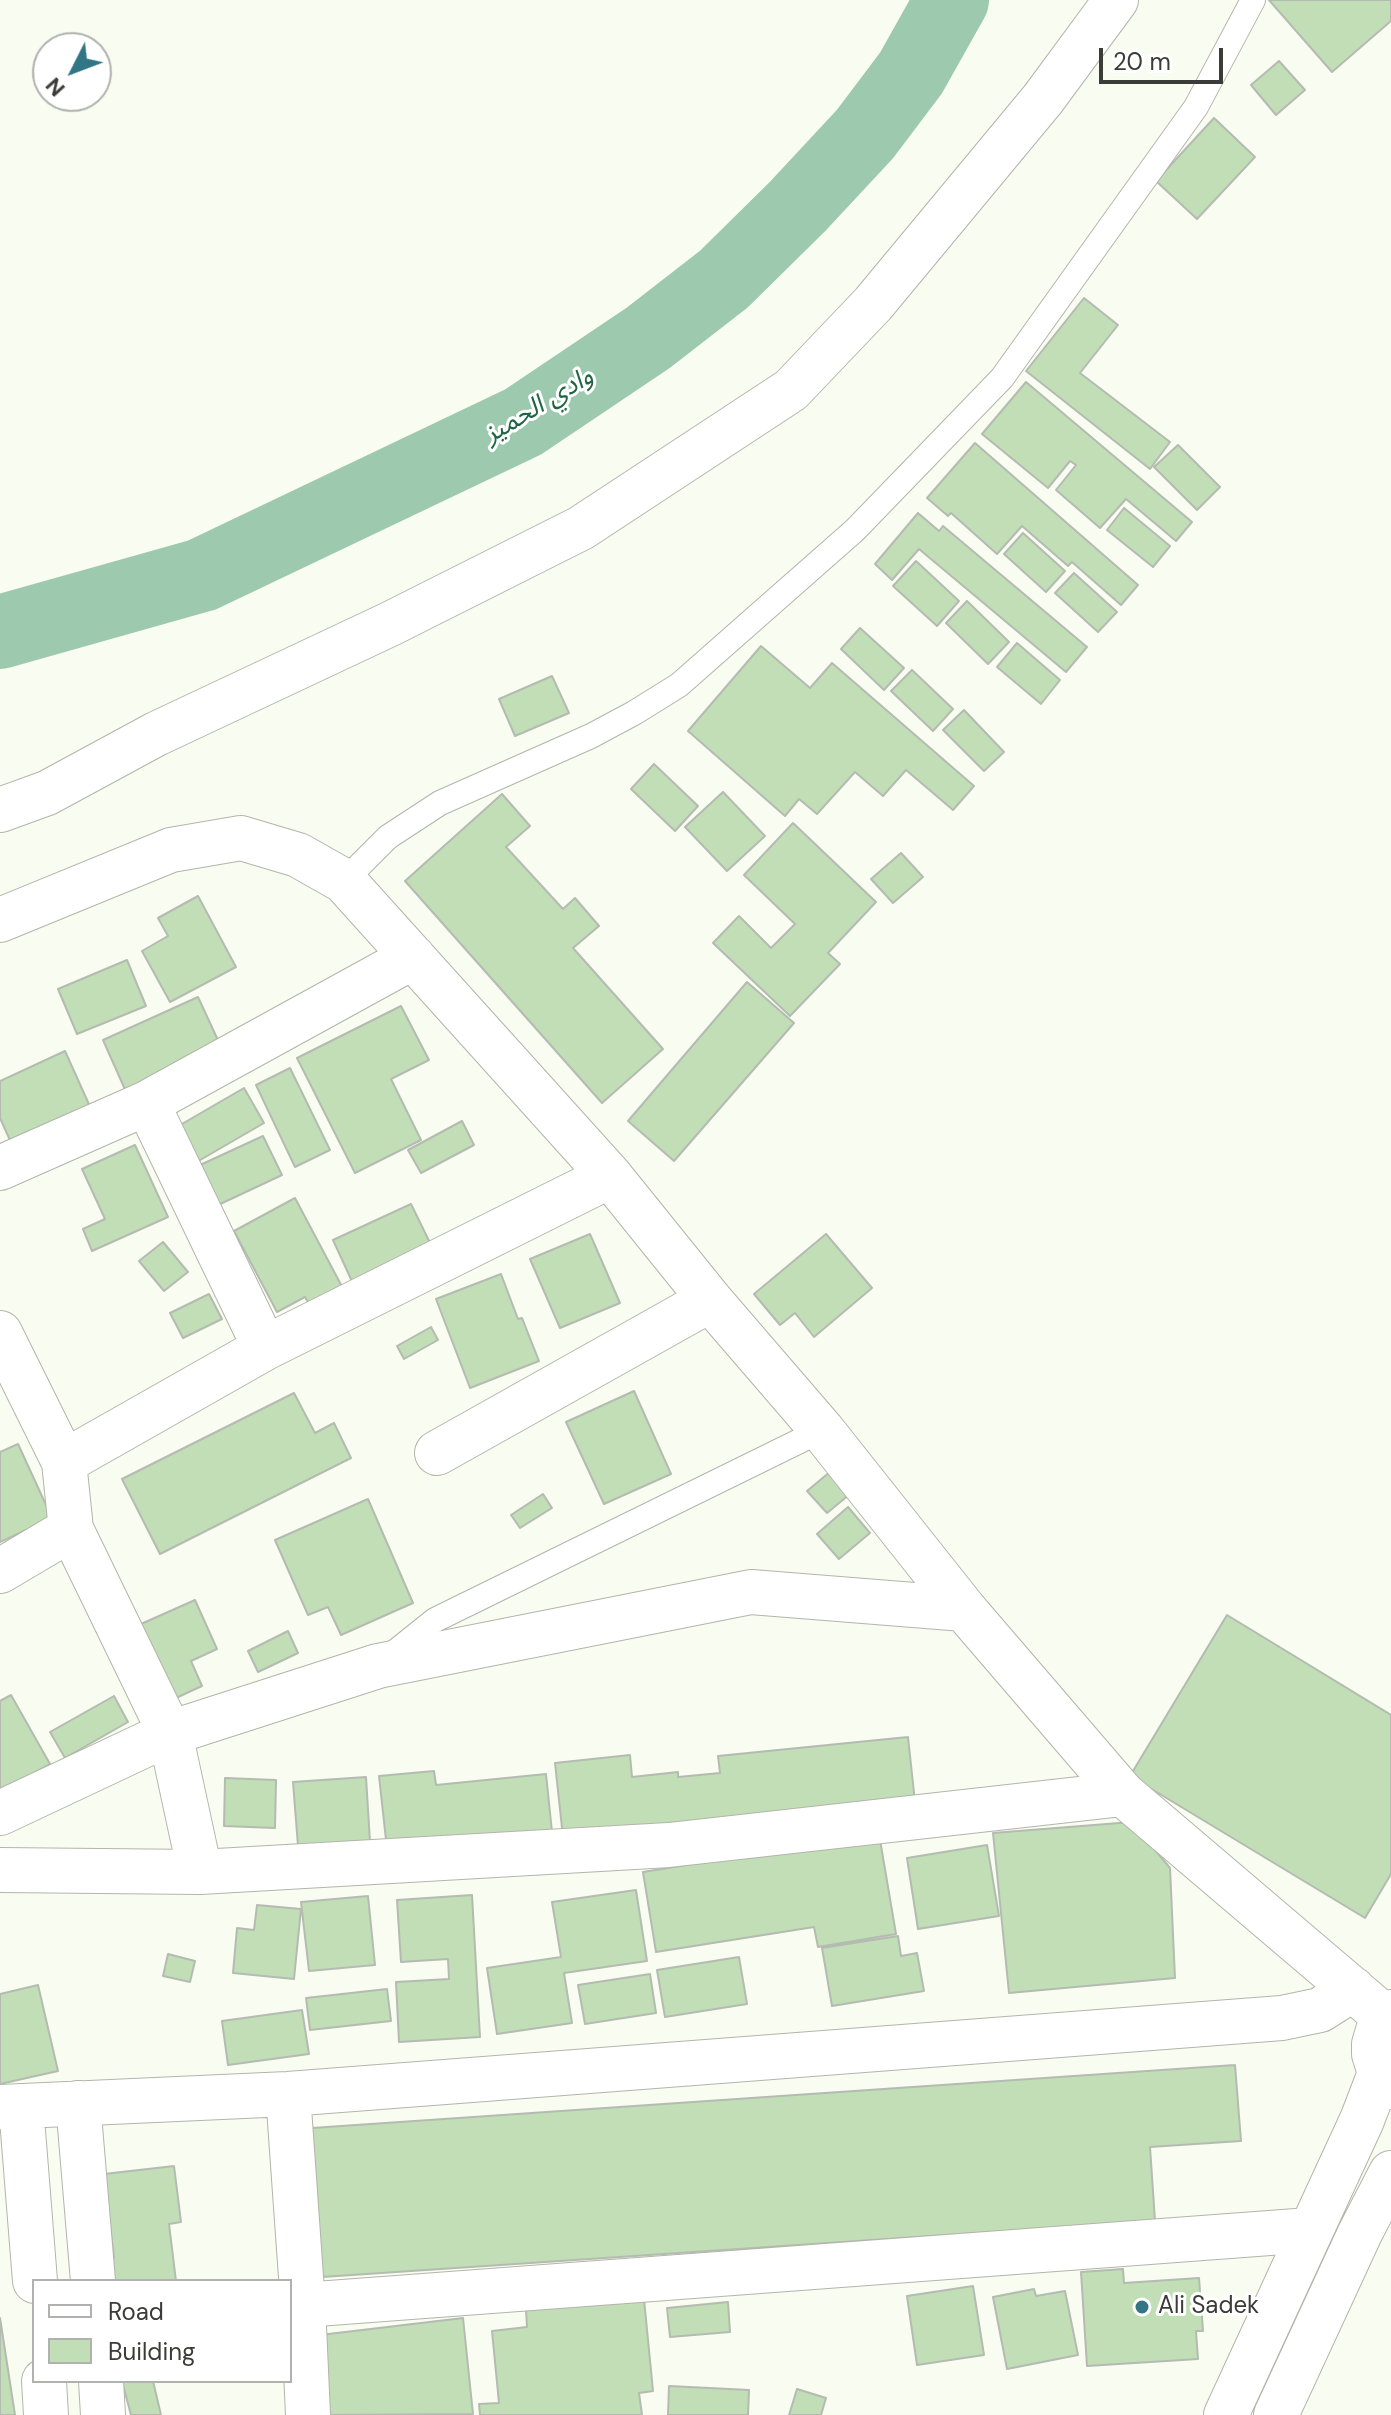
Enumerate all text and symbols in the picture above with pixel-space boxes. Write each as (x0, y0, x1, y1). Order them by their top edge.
north arrow (32, 32, 112, 112)
scale bar (1103, 32, 1227, 82)
text: 20 m (1113, 46, 1171, 77)
text: N (39, 71, 71, 103)
water label: وادي الحميز (479, 361, 599, 451)
legend (32, 2279, 292, 2383)
place label: Ali Sadek (1158, 2293, 1259, 2321)
text: Road (108, 2296, 164, 2327)
marker: Ali Sadek (1133, 2298, 1151, 2316)
text: Building (108, 2336, 195, 2367)

